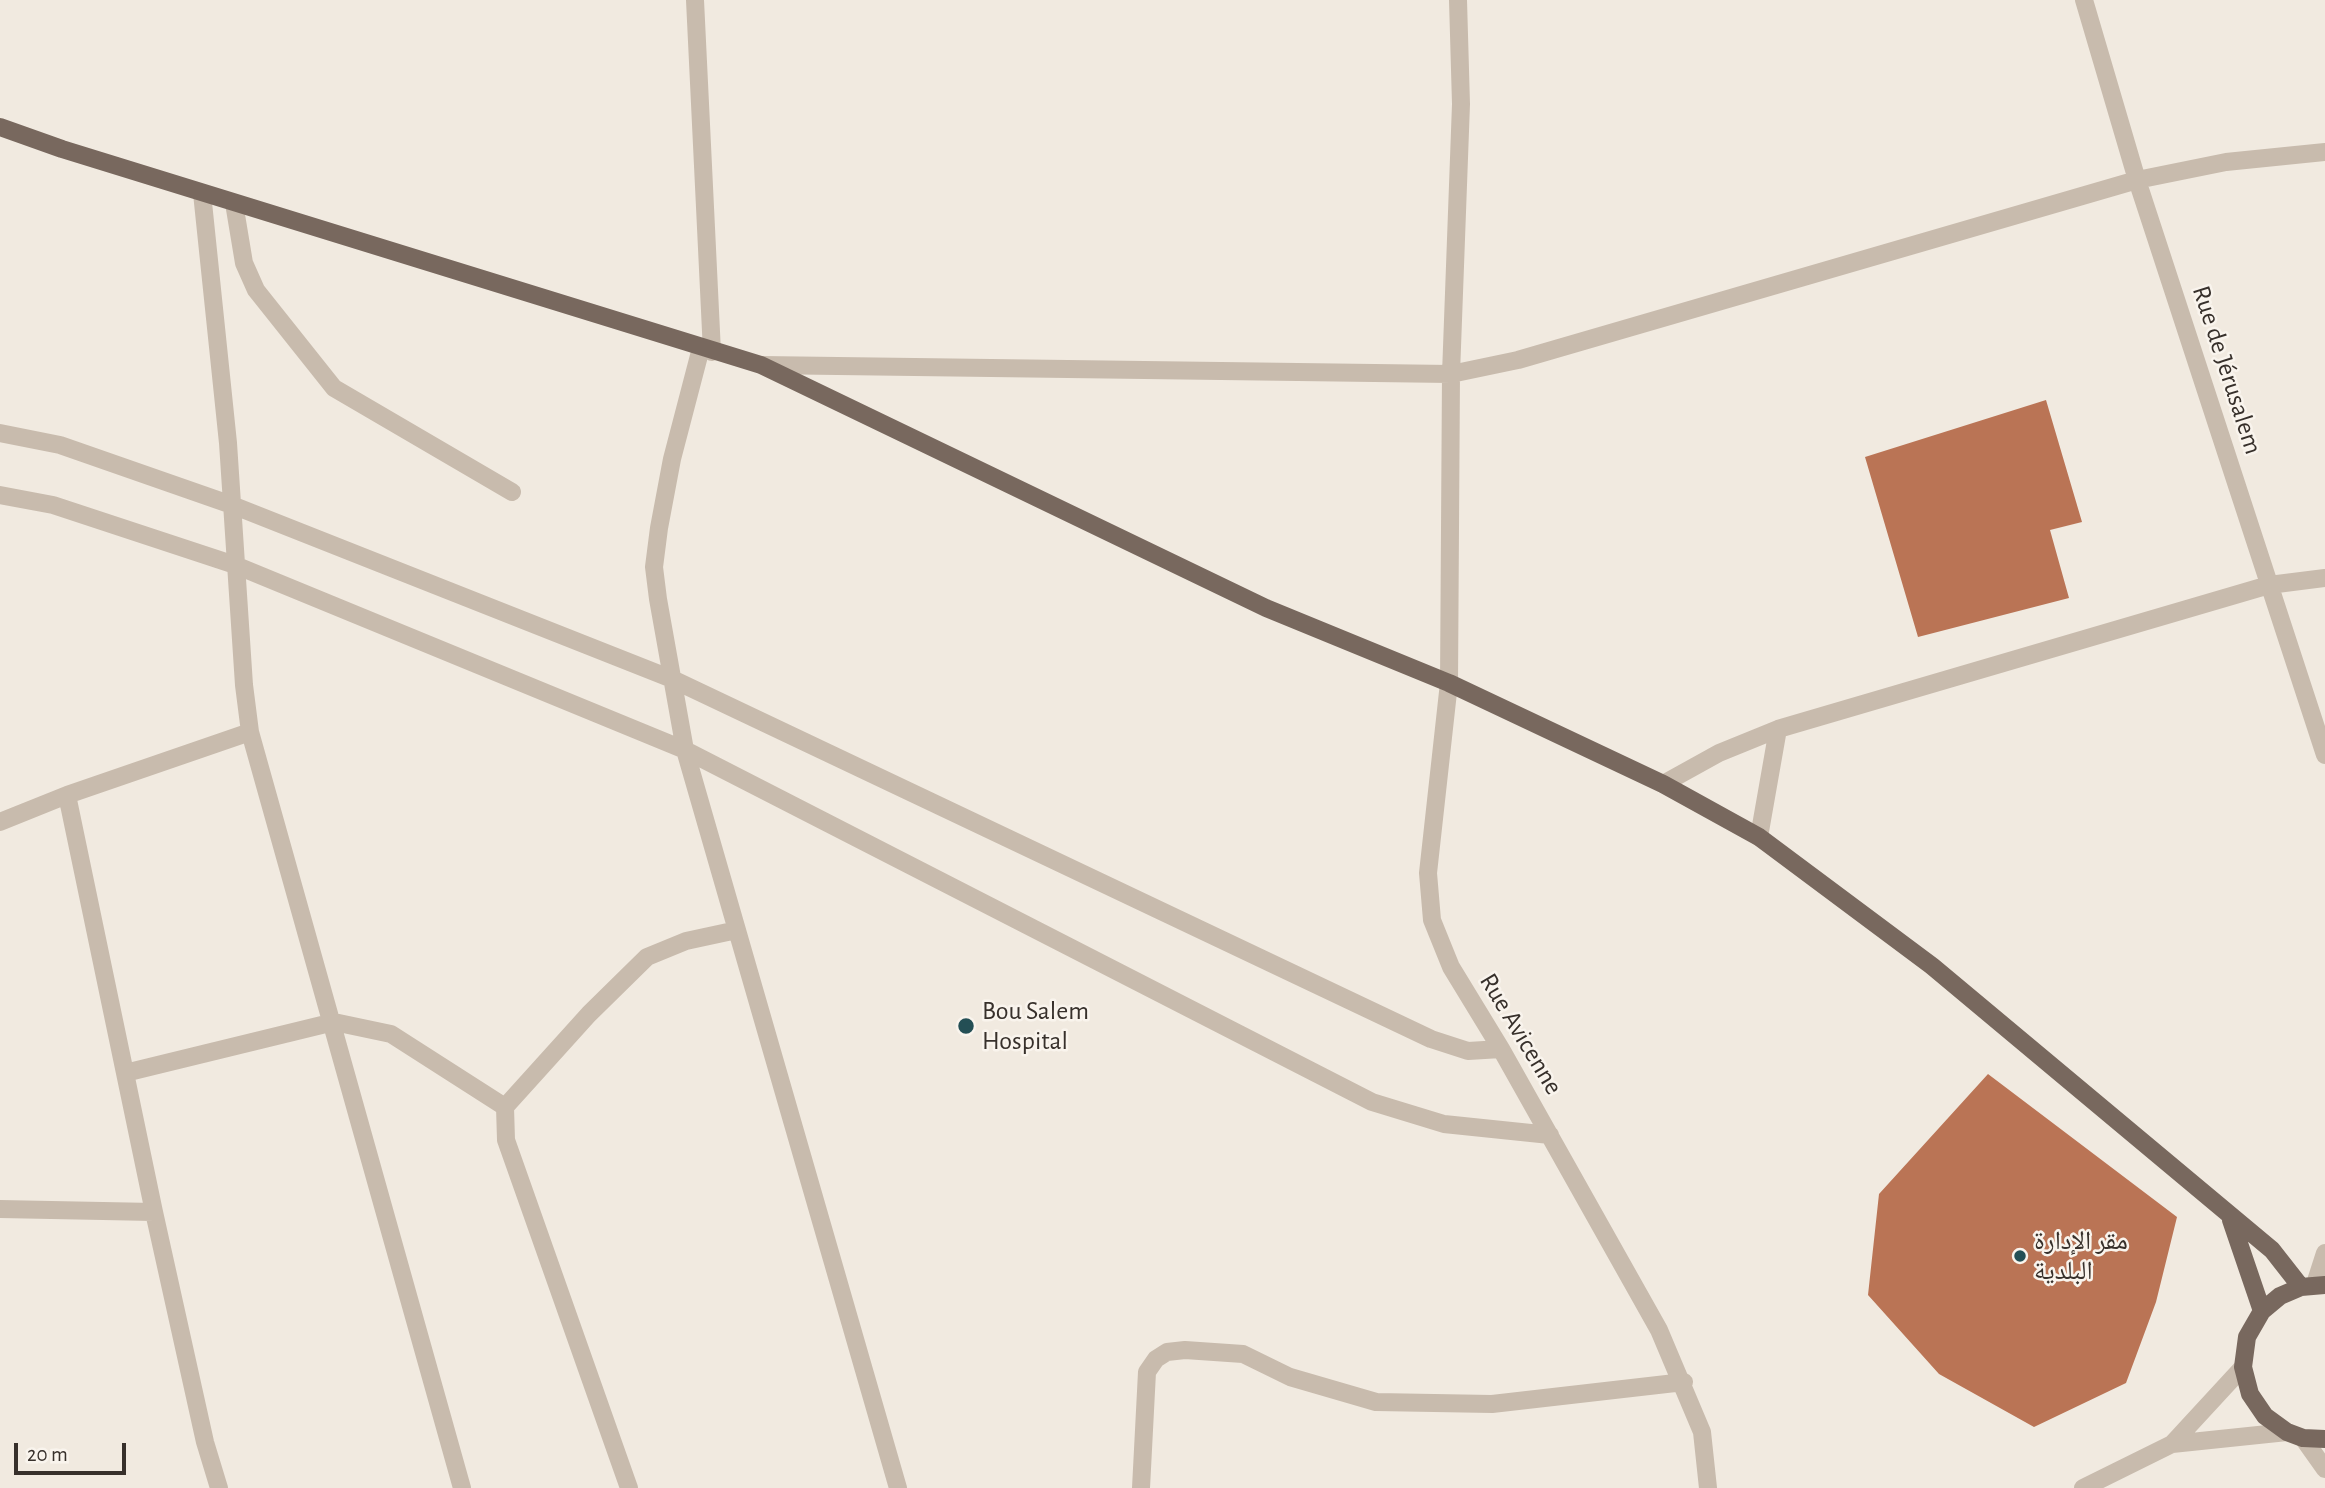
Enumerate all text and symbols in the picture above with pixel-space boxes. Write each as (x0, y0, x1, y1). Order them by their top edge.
street label: Rue de Jérusalem (2185, 282, 2269, 458)
street label: Rue Avicenne (1473, 968, 1569, 1100)
place label: Bou Salem Hospital (982, 995, 1089, 1056)
marker: Bou Salem Hospital (956, 1016, 976, 1036)
place label: مقر الإدارة البلدية (2034, 1225, 2128, 1286)
marker: مقر الإدارة البلدية (2012, 1248, 2028, 1264)
scale bar (18, 1428, 130, 1472)
text: 20 m (27, 1444, 68, 1465)

